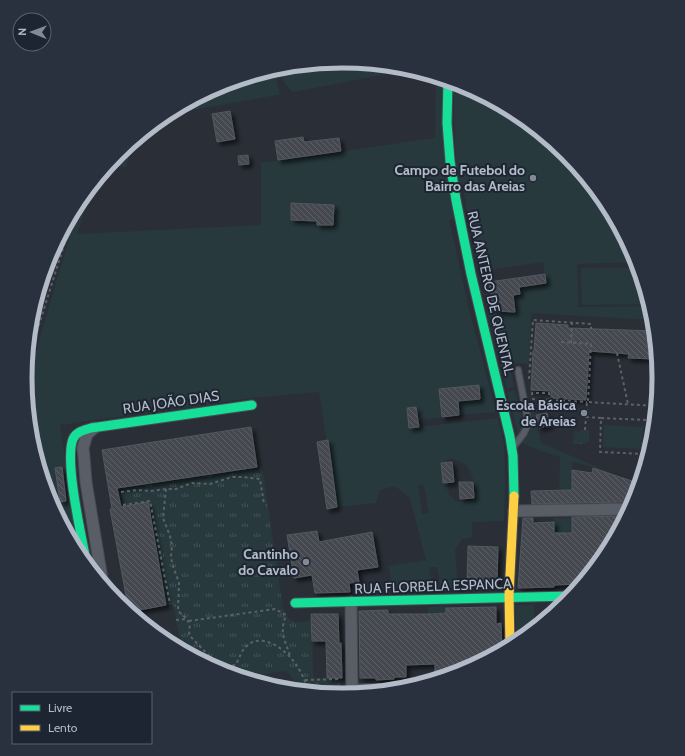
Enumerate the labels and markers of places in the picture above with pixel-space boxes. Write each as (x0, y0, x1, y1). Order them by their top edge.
place label: Campo de Futebol do Bairro das Areias (394, 161, 525, 195)
marker: Campo de Futebol do Bairro das Areias (528, 173, 538, 183)
place label: Escola Básica de Areias (496, 396, 576, 430)
marker: Escola Básica de Areias (579, 408, 589, 418)
place label: Cantinho do Cavalo (238, 545, 298, 579)
marker: Cantinho do Cavalo (301, 557, 311, 567)

